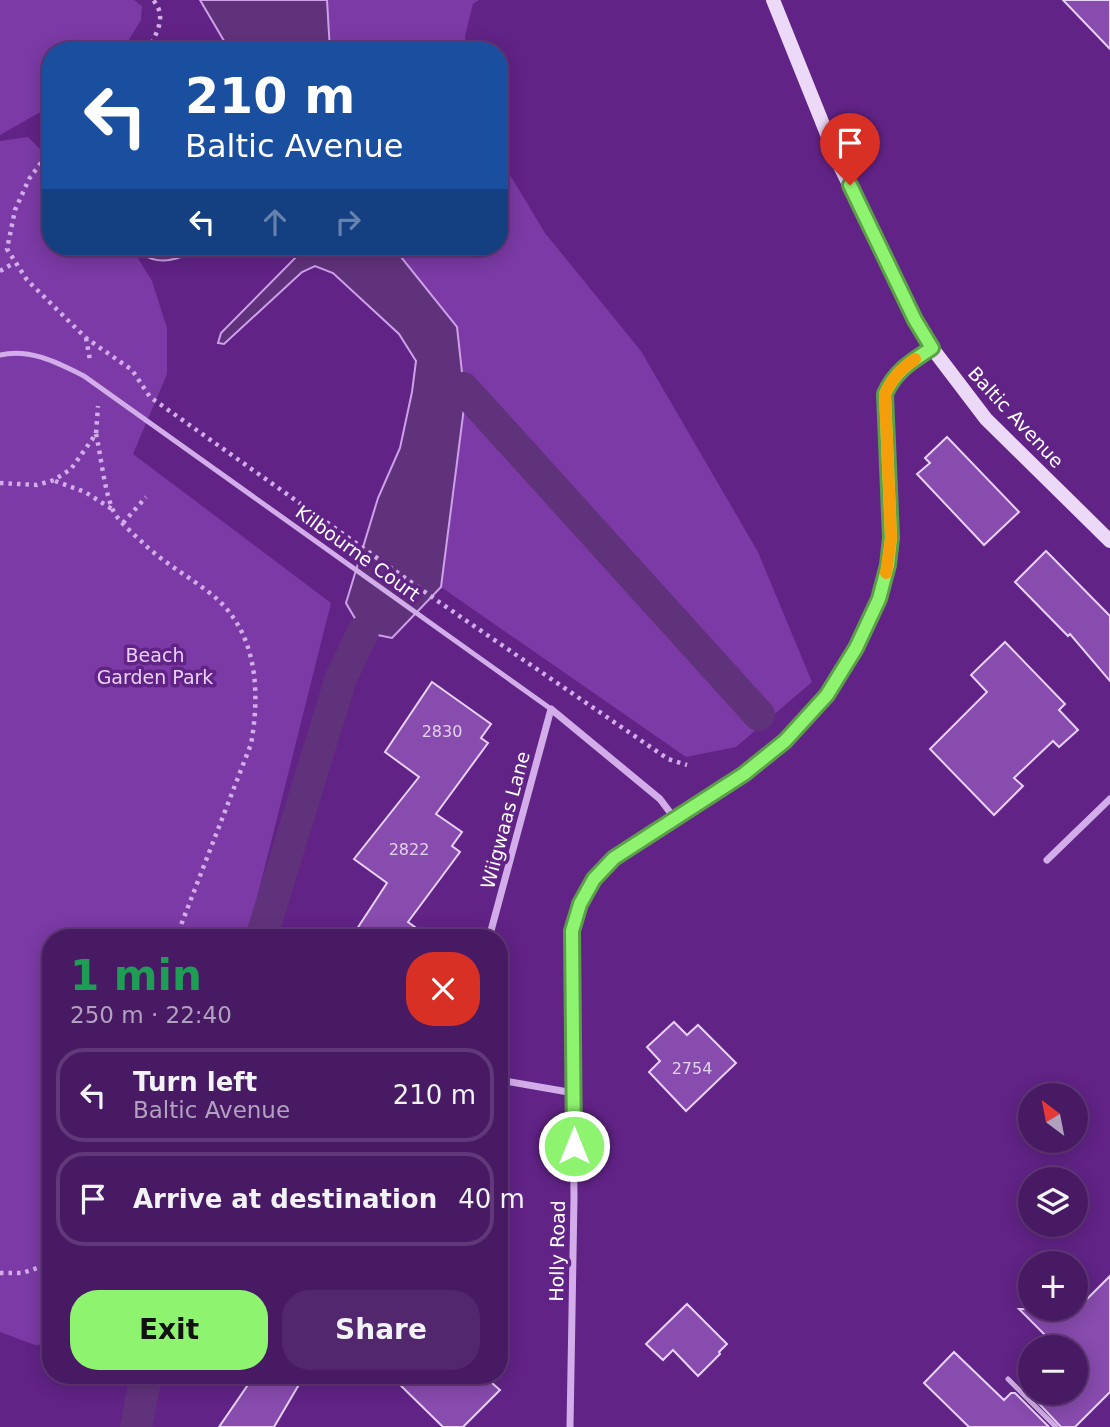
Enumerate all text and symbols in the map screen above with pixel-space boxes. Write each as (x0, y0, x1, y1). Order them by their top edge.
text: 210 m (185, 68, 355, 125)
icon: left (70, 70, 161, 161)
pin (820, 113, 880, 185)
icon: arrive (831, 124, 869, 162)
text: Baltic Avenue (185, 127, 404, 165)
icon: left (183, 203, 221, 241)
icon: ahead (256, 203, 294, 241)
icon: right (329, 203, 367, 241)
street label: Baltic Avenue (964, 362, 1068, 472)
street label: Kilbourne Court (292, 501, 424, 605)
park label: Beach Garden Park (97, 644, 213, 688)
house number: 2830 (422, 722, 462, 741)
street label: Wiigwaas Lane (476, 749, 534, 891)
house number: 2822 (389, 840, 429, 859)
text: 1 min (70, 951, 202, 1000)
button: close (406, 952, 480, 1026)
text: 250 m · 22:40 (70, 1002, 232, 1028)
house number: 2754 (672, 1059, 712, 1078)
text: Turn left (133, 1067, 257, 1097)
icon: left (74, 1076, 112, 1114)
text: 210 m (393, 1080, 476, 1110)
north arrow (1018, 1083, 1088, 1153)
map controls (1018, 1083, 1088, 1405)
text: Baltic Avenue (133, 1097, 290, 1123)
position arrow (537, 1109, 611, 1183)
button: layers (1018, 1167, 1088, 1237)
icon: arrive (74, 1180, 112, 1218)
text: Arrive at destination (133, 1184, 437, 1214)
text: 40 m (458, 1184, 525, 1214)
street label: Holly Road (545, 1200, 569, 1302)
button: + (1018, 1251, 1088, 1321)
button: Exit (70, 1290, 268, 1370)
button: Share (282, 1290, 480, 1370)
button: − (1018, 1335, 1088, 1405)

